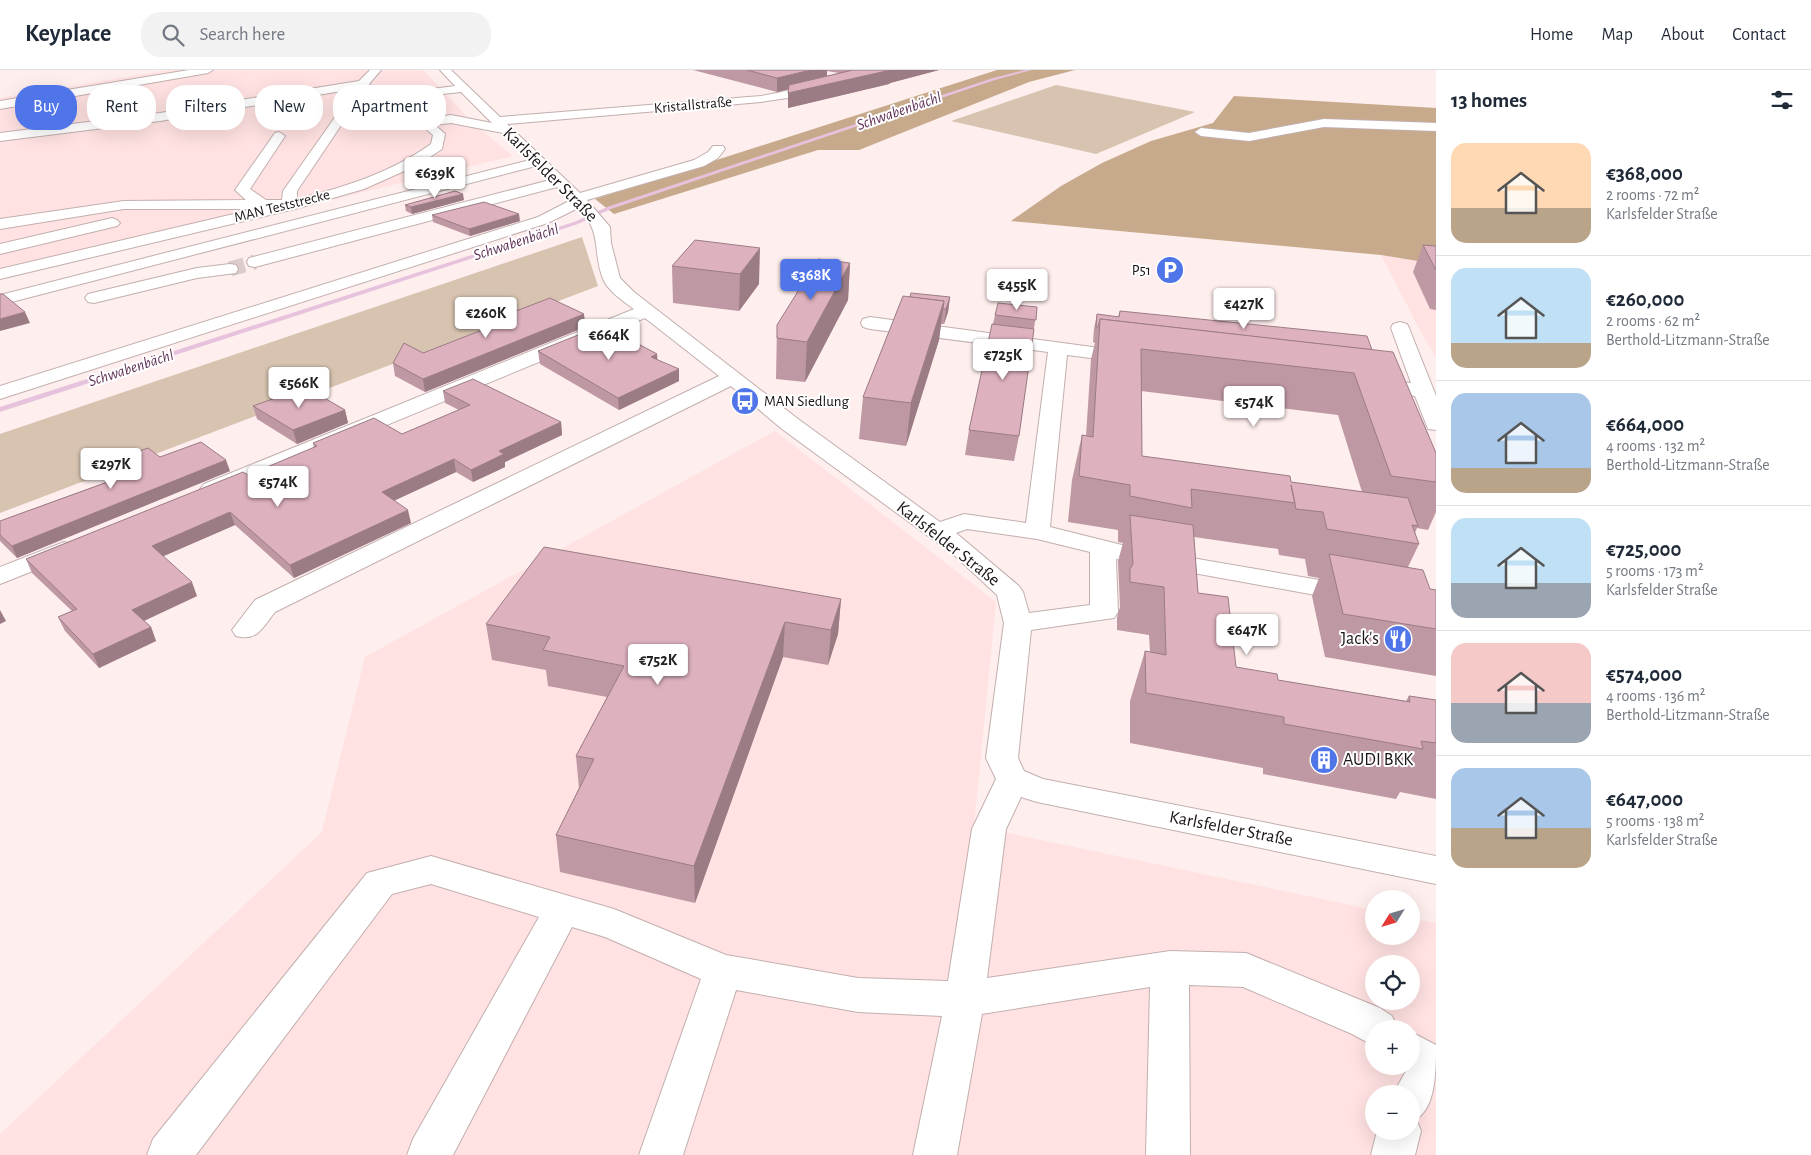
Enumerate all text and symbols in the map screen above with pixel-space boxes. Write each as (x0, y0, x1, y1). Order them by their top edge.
search box (141, 12, 491, 57)
icon: search (159, 21, 187, 49)
text: Keyplace (25, 22, 111, 46)
text: Search here (199, 25, 285, 44)
text: Home (1530, 26, 1573, 44)
text: Map (1601, 26, 1633, 44)
text: About (1661, 26, 1704, 44)
text: Contact (1732, 26, 1786, 44)
chip: Buy (15, 85, 77, 130)
chip: Rent (87, 85, 156, 130)
chip: Filters (166, 85, 245, 130)
chip: New (255, 85, 323, 130)
chip: Apartment (333, 85, 446, 130)
icon: filters (1768, 86, 1796, 114)
water label: Schwabenbächl (854, 89, 944, 133)
text: 13 homes (1451, 90, 1527, 111)
street label: Kristallstraße (653, 94, 733, 116)
street label: Karlsfelder Straße (499, 124, 601, 226)
pin: €639K (400, 156, 470, 199)
icon: home (1491, 163, 1551, 223)
text: €368,000 (1606, 163, 1683, 184)
text: €639K (415, 165, 455, 181)
street label: MAN Teststrecke (233, 187, 332, 225)
text: 2 rooms · 72 m² (1606, 187, 1699, 203)
text: Karlsfelder Straße (1606, 206, 1718, 222)
water label: Schwabenbächl (471, 221, 561, 263)
parking icon: P51 (1155, 255, 1185, 285)
pin: €368K (776, 258, 846, 301)
place label: P51 (1132, 263, 1151, 278)
text: €368K (791, 267, 831, 283)
pin: €455K (982, 268, 1052, 311)
text: €455K (998, 277, 1036, 293)
pin: €427K (1209, 288, 1279, 330)
icon: home (1491, 288, 1551, 348)
text: €260,000 (1606, 289, 1684, 310)
pin: €260K (451, 296, 521, 339)
text: €427K (1224, 296, 1264, 312)
text: €260K (466, 305, 506, 321)
text: 2 rooms · 62 m² (1606, 313, 1700, 329)
pin: €664K (574, 318, 644, 361)
text: €664K (589, 327, 629, 343)
text: Berthold-Litzmann-Straße (1606, 332, 1770, 348)
pin: €725K (968, 338, 1038, 381)
water label: Schwabenbächl (86, 347, 176, 389)
text: €725K (984, 347, 1022, 363)
pin: €566K (264, 366, 334, 409)
text: €566K (279, 375, 319, 391)
bus stop icon: MAN Siedlung (730, 386, 760, 416)
pin: €574K (1219, 386, 1289, 428)
place label: MAN Siedlung (764, 394, 850, 409)
text: €574K (1235, 394, 1273, 410)
icon: home (1491, 413, 1551, 473)
text: €664,000 (1606, 414, 1684, 435)
text: 4 rooms · 132 m² (1606, 438, 1705, 454)
pin: €297K (76, 448, 146, 490)
text: €297K (92, 456, 131, 472)
text: Berthold-Litzmann-Straße (1606, 457, 1770, 473)
pin: €574K (243, 466, 313, 508)
text: €574K (259, 474, 297, 490)
street label: Karlsfelder Straße (893, 498, 1003, 590)
icon: home (1491, 538, 1551, 598)
text: €725,000 (1606, 539, 1681, 560)
text: 5 rooms · 173 m² (1606, 563, 1704, 579)
text: Karlsfelder Straße (1606, 582, 1718, 598)
pin: €647K (1212, 614, 1282, 656)
text: €647K (1227, 622, 1267, 638)
restaurant icon: Jack's (1383, 624, 1413, 654)
place label: Jack's (1341, 630, 1379, 648)
pin: €752K (623, 644, 693, 686)
text: €752K (639, 652, 677, 668)
icon: home (1491, 663, 1551, 723)
text: €574,000 (1606, 664, 1682, 685)
text: 4 rooms · 136 m² (1606, 688, 1705, 704)
text: Berthold-Litzmann-Straße (1606, 707, 1770, 723)
building icon: AUDI BKK (1309, 745, 1339, 775)
place label: AUDI BKK (1343, 751, 1413, 769)
icon: home (1491, 788, 1551, 848)
text: €647,000 (1606, 789, 1683, 810)
street label: Karlsfelder Straße (1168, 808, 1294, 850)
text: 5 rooms · 138 m² (1606, 813, 1704, 829)
text: Karlsfelder Straße (1606, 832, 1718, 848)
north arrow (1365, 890, 1420, 945)
map controls (1365, 890, 1420, 1140)
button: locate (1365, 955, 1420, 1010)
button: + (1365, 1020, 1420, 1075)
button: − (1365, 1085, 1420, 1140)

